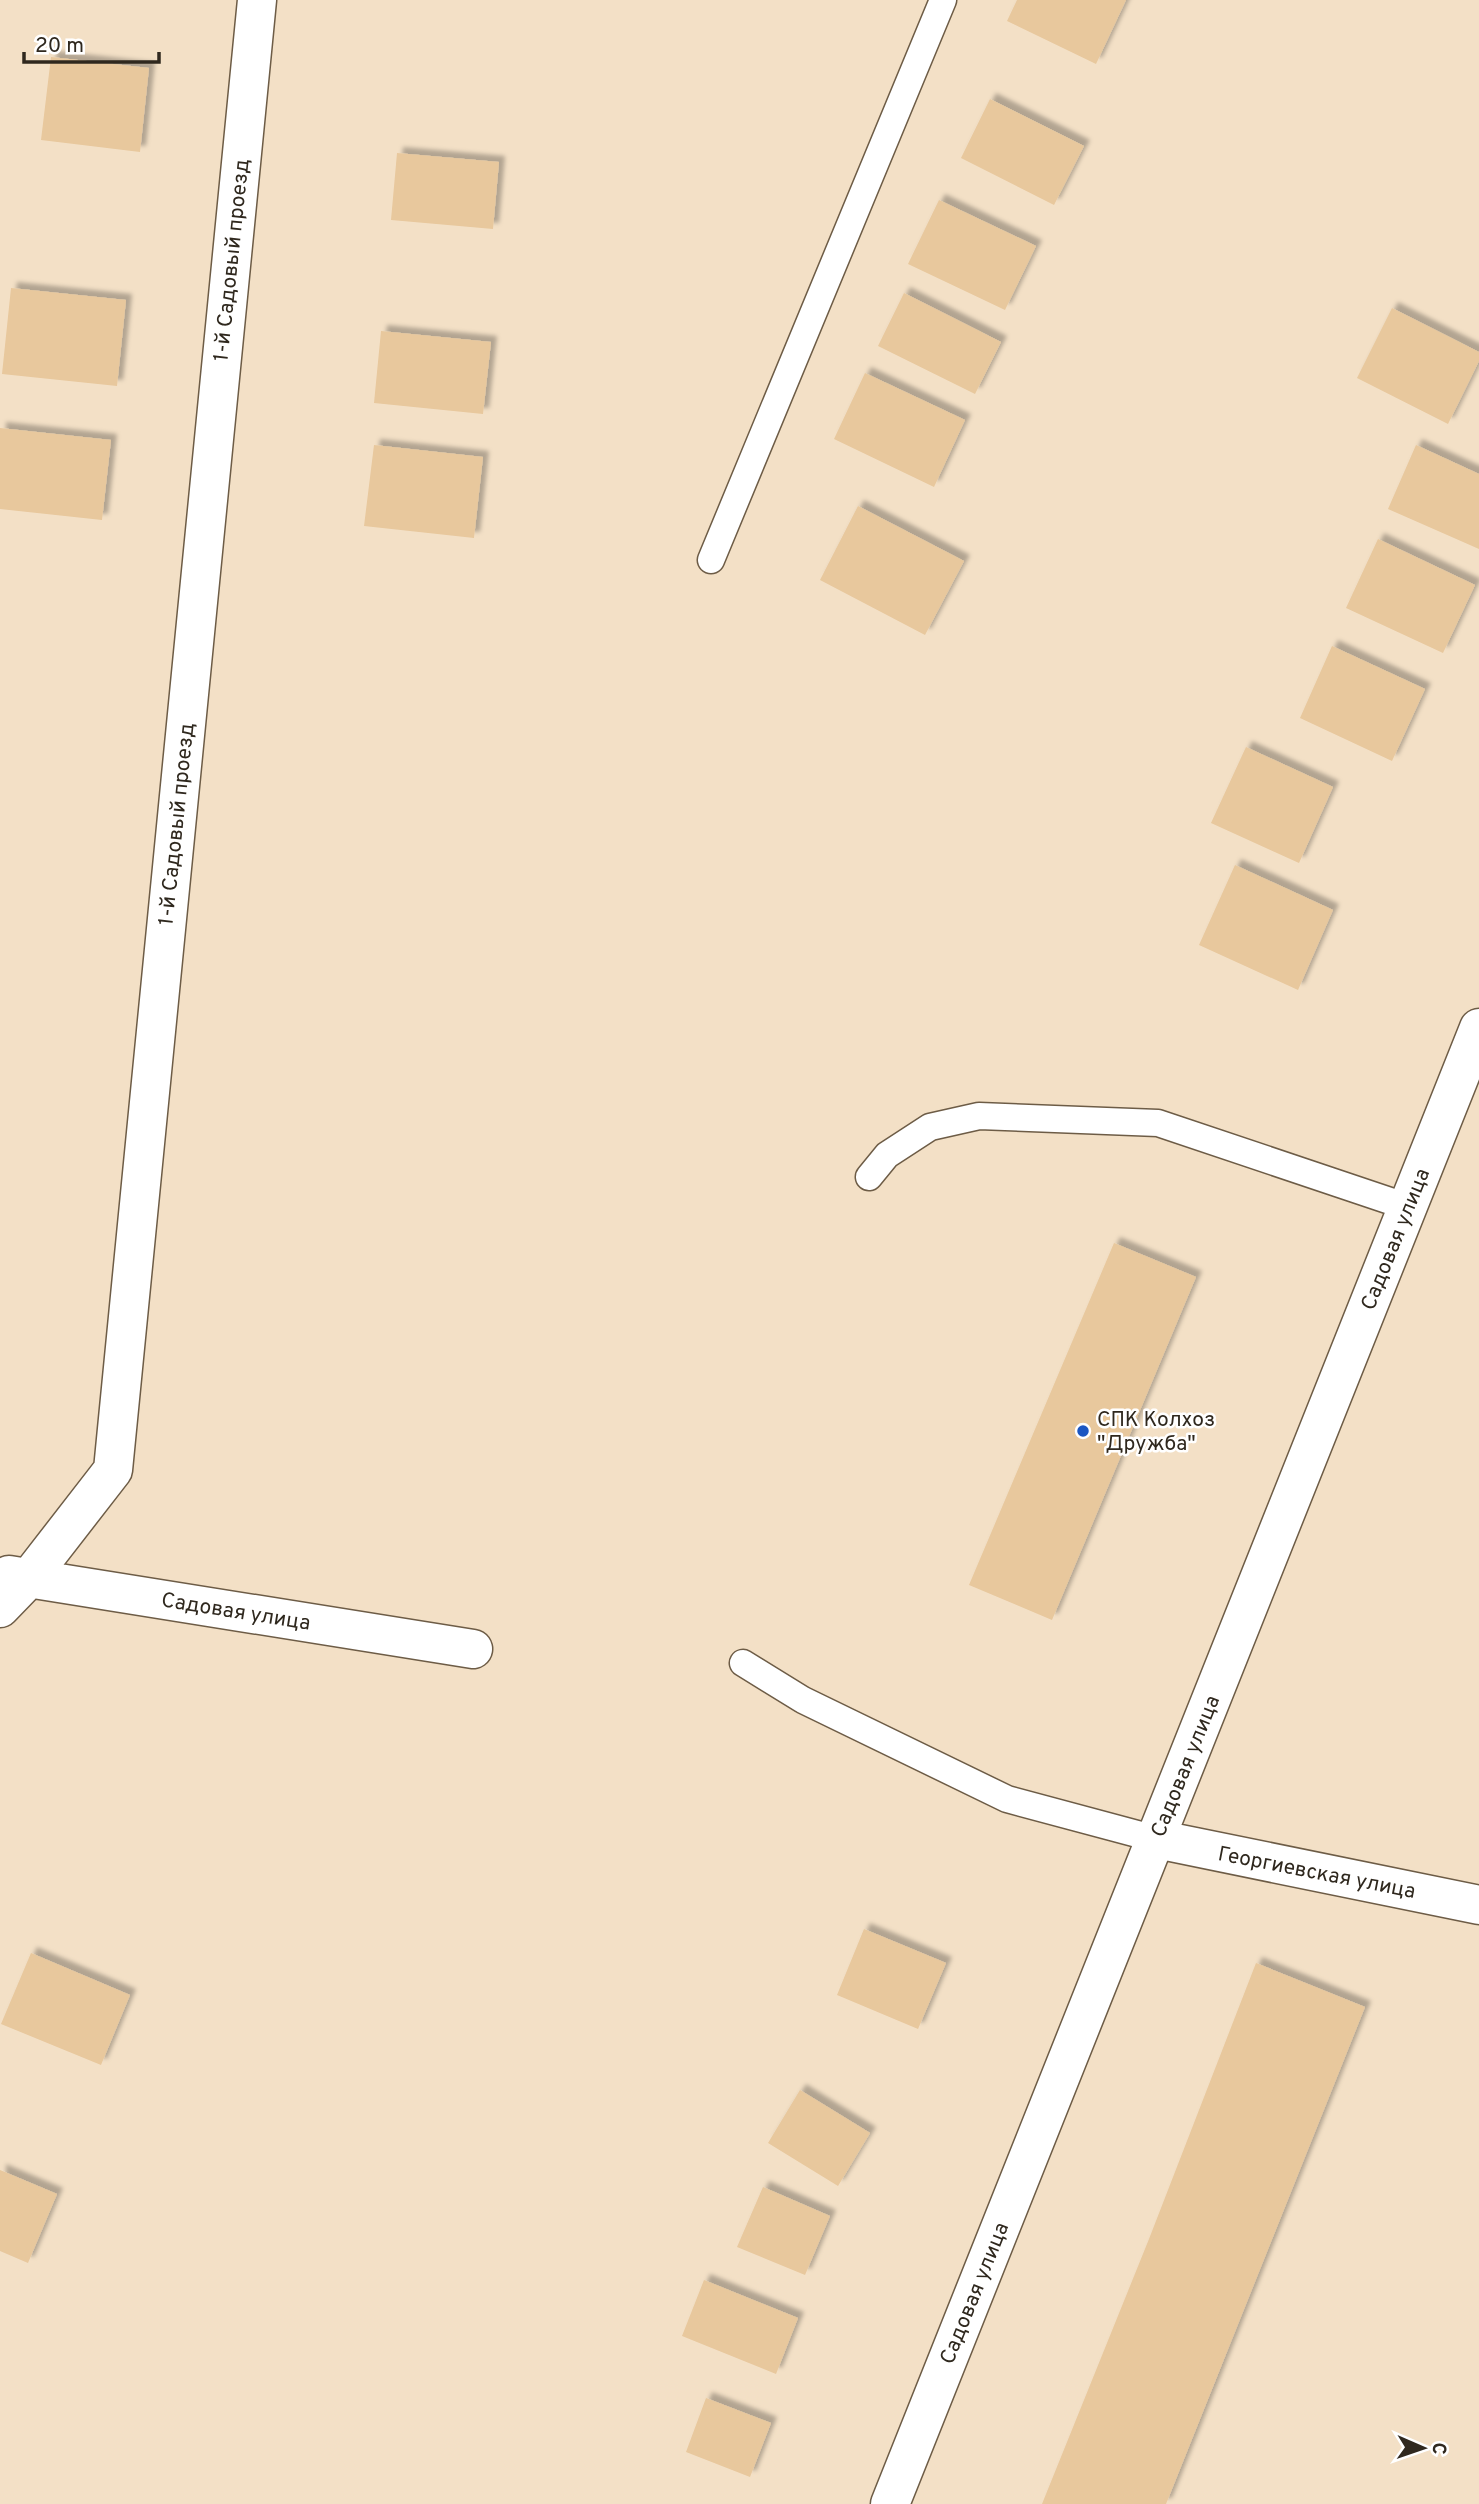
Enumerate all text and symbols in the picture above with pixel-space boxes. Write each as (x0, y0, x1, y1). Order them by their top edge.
scale bar (24, 21, 159, 65)
text: 20 m (35, 33, 84, 60)
street label: 1-й Садовый проезд (208, 157, 257, 363)
street label: 1-й Садовый проезд (153, 721, 202, 927)
street label: Садовая улица (1356, 1165, 1437, 1315)
place label: СПК Колхоз "Дружба" (1097, 1407, 1215, 1458)
marker: СПК Колхоз "Дружба" (1075, 1423, 1091, 1439)
street label: Садовая улица (159, 1587, 312, 1638)
street label: Садовая улица (1146, 1692, 1227, 1842)
street label: Георгиевская улица (1216, 1841, 1418, 1906)
street label: Садовая улица (935, 2219, 1016, 2369)
north arrow (1388, 2413, 1458, 2483)
text: С (1426, 2442, 1450, 2455)

